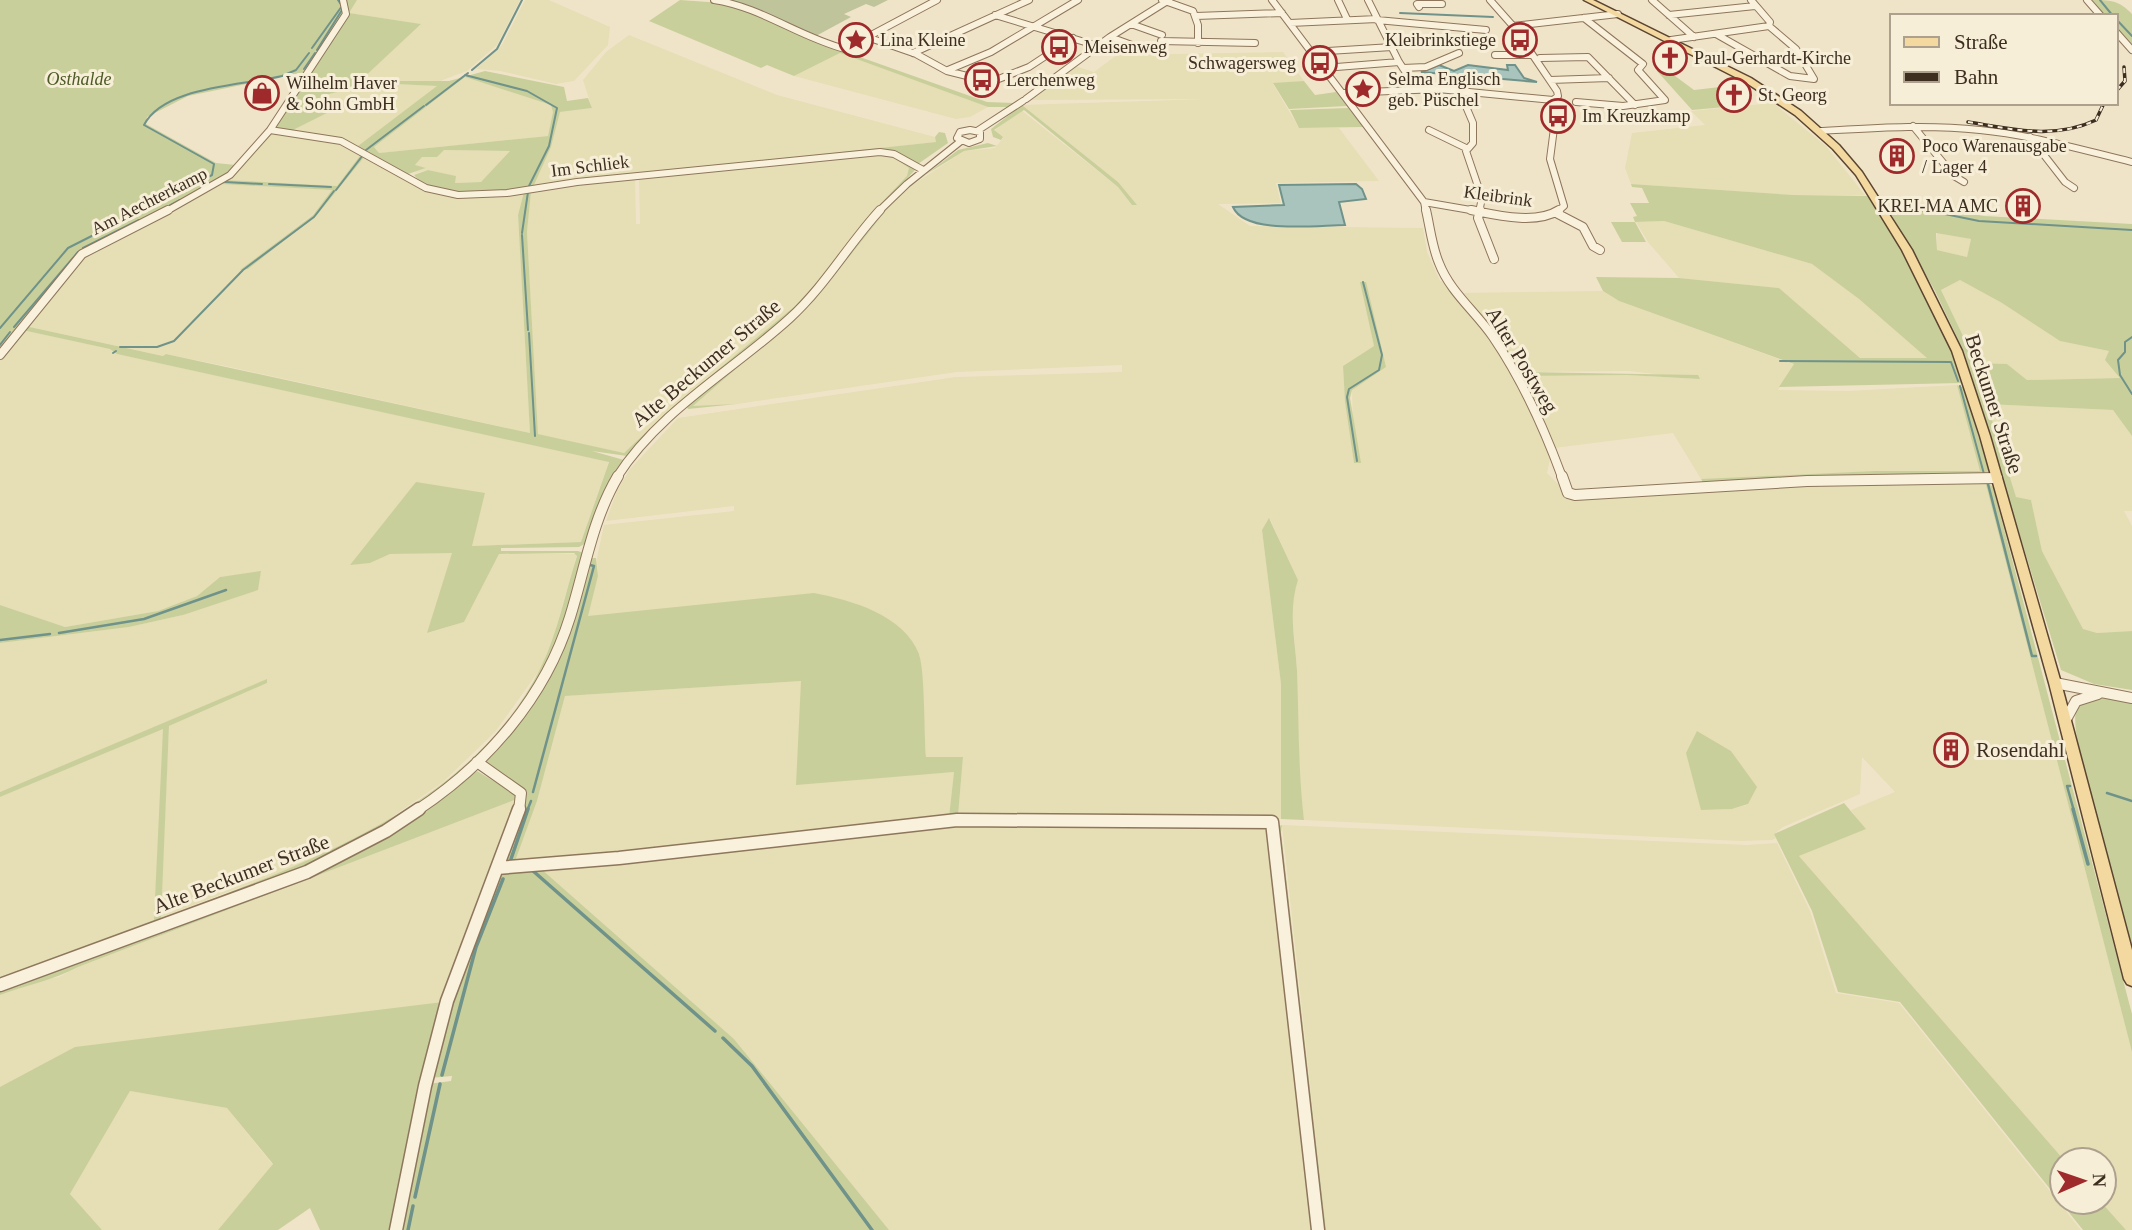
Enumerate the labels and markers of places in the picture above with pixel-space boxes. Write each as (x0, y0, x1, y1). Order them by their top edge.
place icon: Lina Kleine (837, 21, 875, 59)
bus stop icon: Kleibrinkstiege (1501, 21, 1539, 59)
bus stop icon: Meisenweg (1040, 28, 1078, 66)
place label: Lina Kleine (880, 30, 965, 50)
place label: Kleibrinkstiege (1385, 30, 1496, 50)
place label: Meisenweg (1084, 37, 1167, 57)
church icon: Paul-Gerhardt-Kirche (1651, 39, 1689, 77)
bus stop icon: Schwagersweg (1301, 44, 1339, 82)
place label: Paul-Gerhardt-Kirche (1694, 48, 1851, 68)
place label: Schwagersweg (1188, 53, 1296, 73)
bus stop icon: Lerchenweg (963, 61, 1001, 99)
place label: Selma Englisch geb. Püschel (1388, 69, 1500, 110)
place label: Lerchenweg (1006, 70, 1095, 90)
place icon: Selma Englisch geb. Püschel (1344, 70, 1382, 108)
place label: Wilhelm Haver & Sohn GmbH (286, 73, 397, 114)
shop icon: Wilhelm Haver & Sohn GmbH (243, 74, 281, 112)
church icon: St. Georg (1715, 76, 1753, 114)
place label: St. Georg (1758, 85, 1827, 105)
bus stop icon: Im Kreuzkamp (1539, 97, 1577, 135)
place label: Im Kreuzkamp (1582, 106, 1690, 126)
place label: Poco Warenausgabe / Lager 4 (1922, 136, 2067, 177)
building icon: Poco Warenausgabe / Lager 4 (1878, 137, 1916, 175)
building icon: KREI-MA AMC (2004, 187, 2042, 225)
place label: KREI-MA AMC (1877, 196, 1998, 216)
building icon: Rosendahl (1932, 731, 1970, 769)
place label: Rosendahl (1976, 738, 2065, 762)

